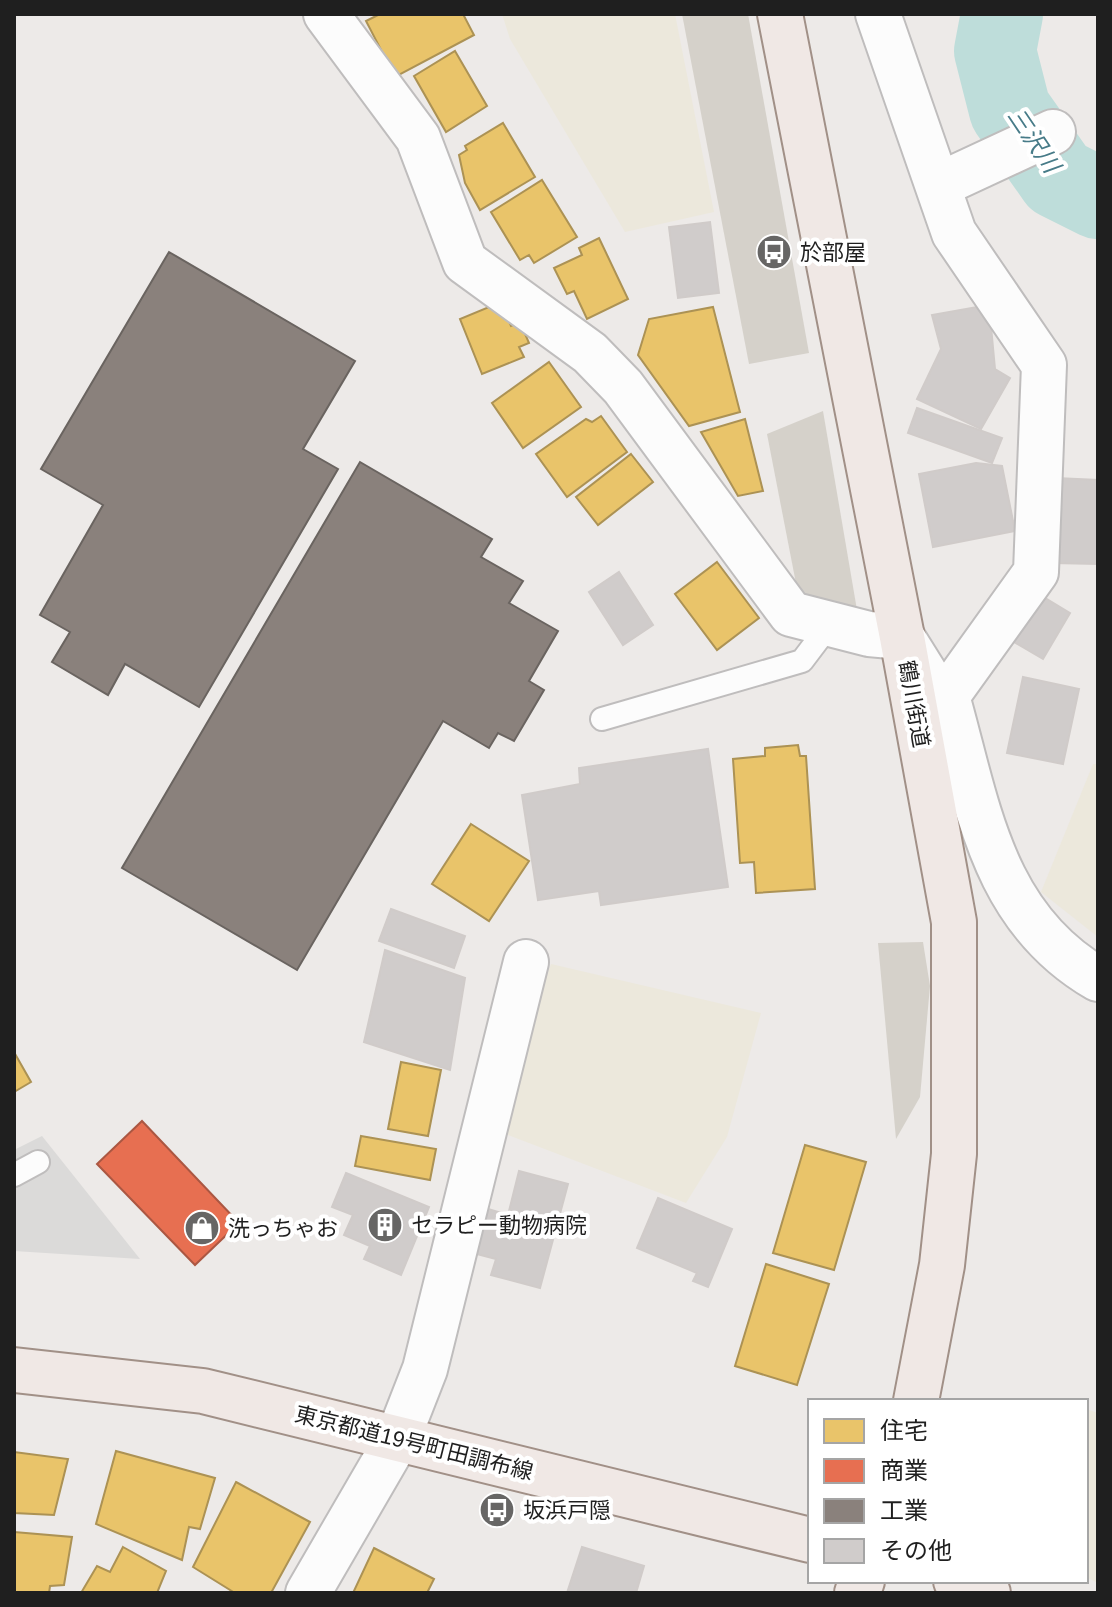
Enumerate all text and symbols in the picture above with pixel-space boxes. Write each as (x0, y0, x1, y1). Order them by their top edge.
water label: 三沢川 (1003, 103, 1067, 180)
bus stop icon: 於部屋 (755, 233, 793, 271)
place label: 於部屋 (800, 240, 866, 265)
street label: 鶴川街道 (894, 658, 934, 750)
building icon: セラピー動物病院 (366, 1206, 404, 1244)
shop icon: 洗っちゃお (183, 1209, 221, 1247)
place label: セラピー動物病院 (411, 1213, 587, 1238)
place label: 洗っちゃお (228, 1216, 338, 1241)
legend (808, 1399, 1088, 1583)
street label: 東京都道19号町田調布線 (292, 1401, 536, 1485)
text: 住宅 (880, 1417, 928, 1444)
text: 商業 (880, 1457, 928, 1484)
bus stop icon: 坂浜戸隠 (478, 1491, 516, 1529)
text: 工業 (880, 1497, 928, 1524)
place label: 坂浜戸隠 (523, 1498, 611, 1523)
text: その他 (880, 1537, 952, 1564)

